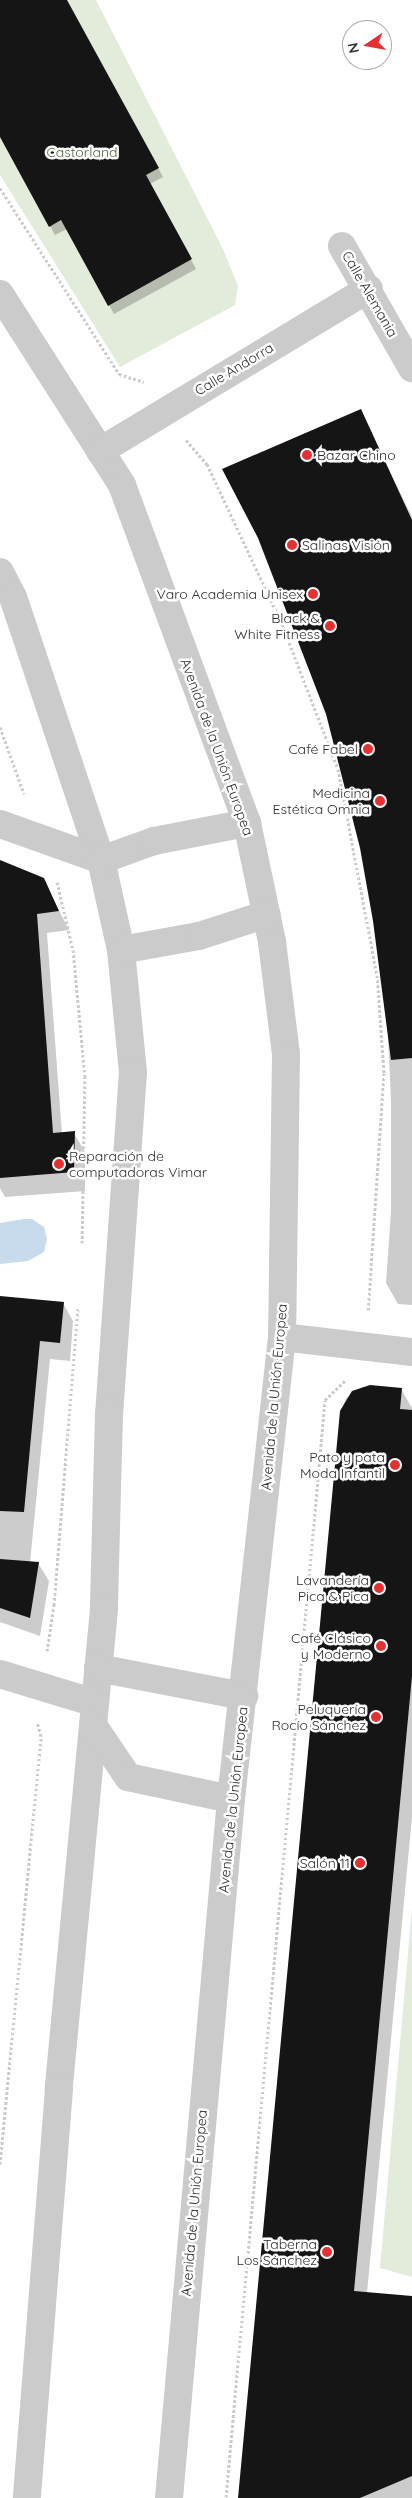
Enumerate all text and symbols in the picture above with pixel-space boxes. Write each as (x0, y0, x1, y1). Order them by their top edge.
north arrow (342, 20, 392, 70)
text: N (343, 41, 363, 55)
park label: Castorland (47, 144, 117, 160)
street label: Calle Alemania (339, 248, 401, 340)
street label: Calle Andorra (192, 339, 276, 399)
place label: Bazar Chino (317, 447, 396, 463)
marker: Bazar Chino (301, 449, 313, 461)
place label: Salinas Visión (302, 537, 390, 553)
marker: Salinas Visión (286, 539, 298, 551)
place label: Varo Academia Unisex (157, 586, 303, 602)
marker: Varo Academia Unisex (307, 588, 319, 600)
place label: Black & White Fitness (234, 610, 320, 642)
marker: Black & White Fitness (324, 620, 336, 632)
street label: Avenida de la Unión Europea (177, 656, 257, 838)
place label: Café Fabel (288, 741, 358, 757)
marker: Café Fabel (362, 743, 374, 755)
place label: Medicina Estética Omnia (273, 785, 370, 818)
marker: Medicina Estética Omnia (374, 795, 386, 807)
place label: Reparación de computadoras Vimar (69, 1148, 207, 1180)
marker: Reparación de computadoras Vimar (53, 1158, 65, 1170)
street label: Avenida de la Unión Europea (257, 1303, 291, 1491)
place label: Pato y pata Moda Infantil (300, 1449, 385, 1481)
marker: Pato y pata Moda Infantil (389, 1459, 401, 1471)
place label: Lavandería Pica & Pica (296, 1572, 369, 1604)
marker: Lavandería Pica & Pica (373, 1582, 385, 1594)
place label: Café Clásico y Moderno (291, 1630, 371, 1662)
marker: Café Clásico y Moderno (375, 1640, 387, 1652)
place label: Peluquería Rocío Sánchez (271, 1701, 366, 1734)
street label: Avenida de la Unión Europea (215, 1706, 251, 1894)
marker: Peluquería Rocío Sánchez (370, 1711, 382, 1723)
place label: Salón 11 (300, 1855, 350, 1871)
marker: Salón 11 (354, 1857, 366, 1869)
street label: Avenida de la Unión Europea (177, 2109, 211, 2297)
place label: Taberna Los Sánchez (236, 2236, 317, 2268)
marker: Taberna Los Sánchez (321, 2246, 333, 2258)

